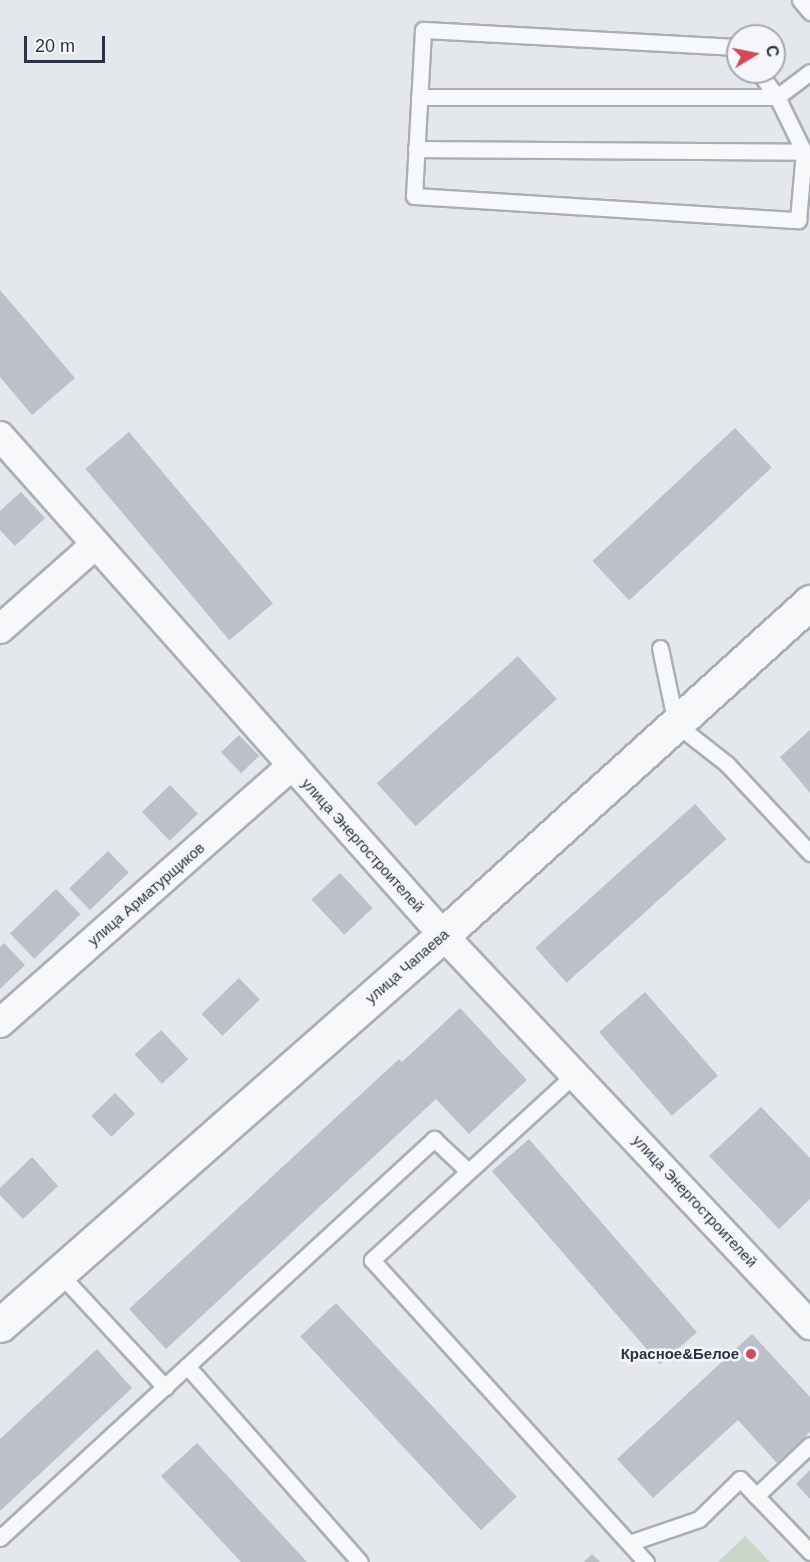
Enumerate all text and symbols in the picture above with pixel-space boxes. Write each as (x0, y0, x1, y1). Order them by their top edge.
scale bar (27, 24, 108, 62)
north arrow (726, 24, 786, 84)
text: 20 m (35, 36, 75, 56)
text: С (763, 44, 782, 58)
street label: улица Энергостроителей (298, 774, 428, 916)
street label: улица Арматурщиков (84, 838, 208, 950)
street label: улица Чапаева (362, 925, 452, 1007)
street label: улица Энергостроителей (629, 1131, 761, 1271)
place label: Красное&Белое (621, 1345, 739, 1363)
marker: Красное&Белое (744, 1347, 758, 1361)

